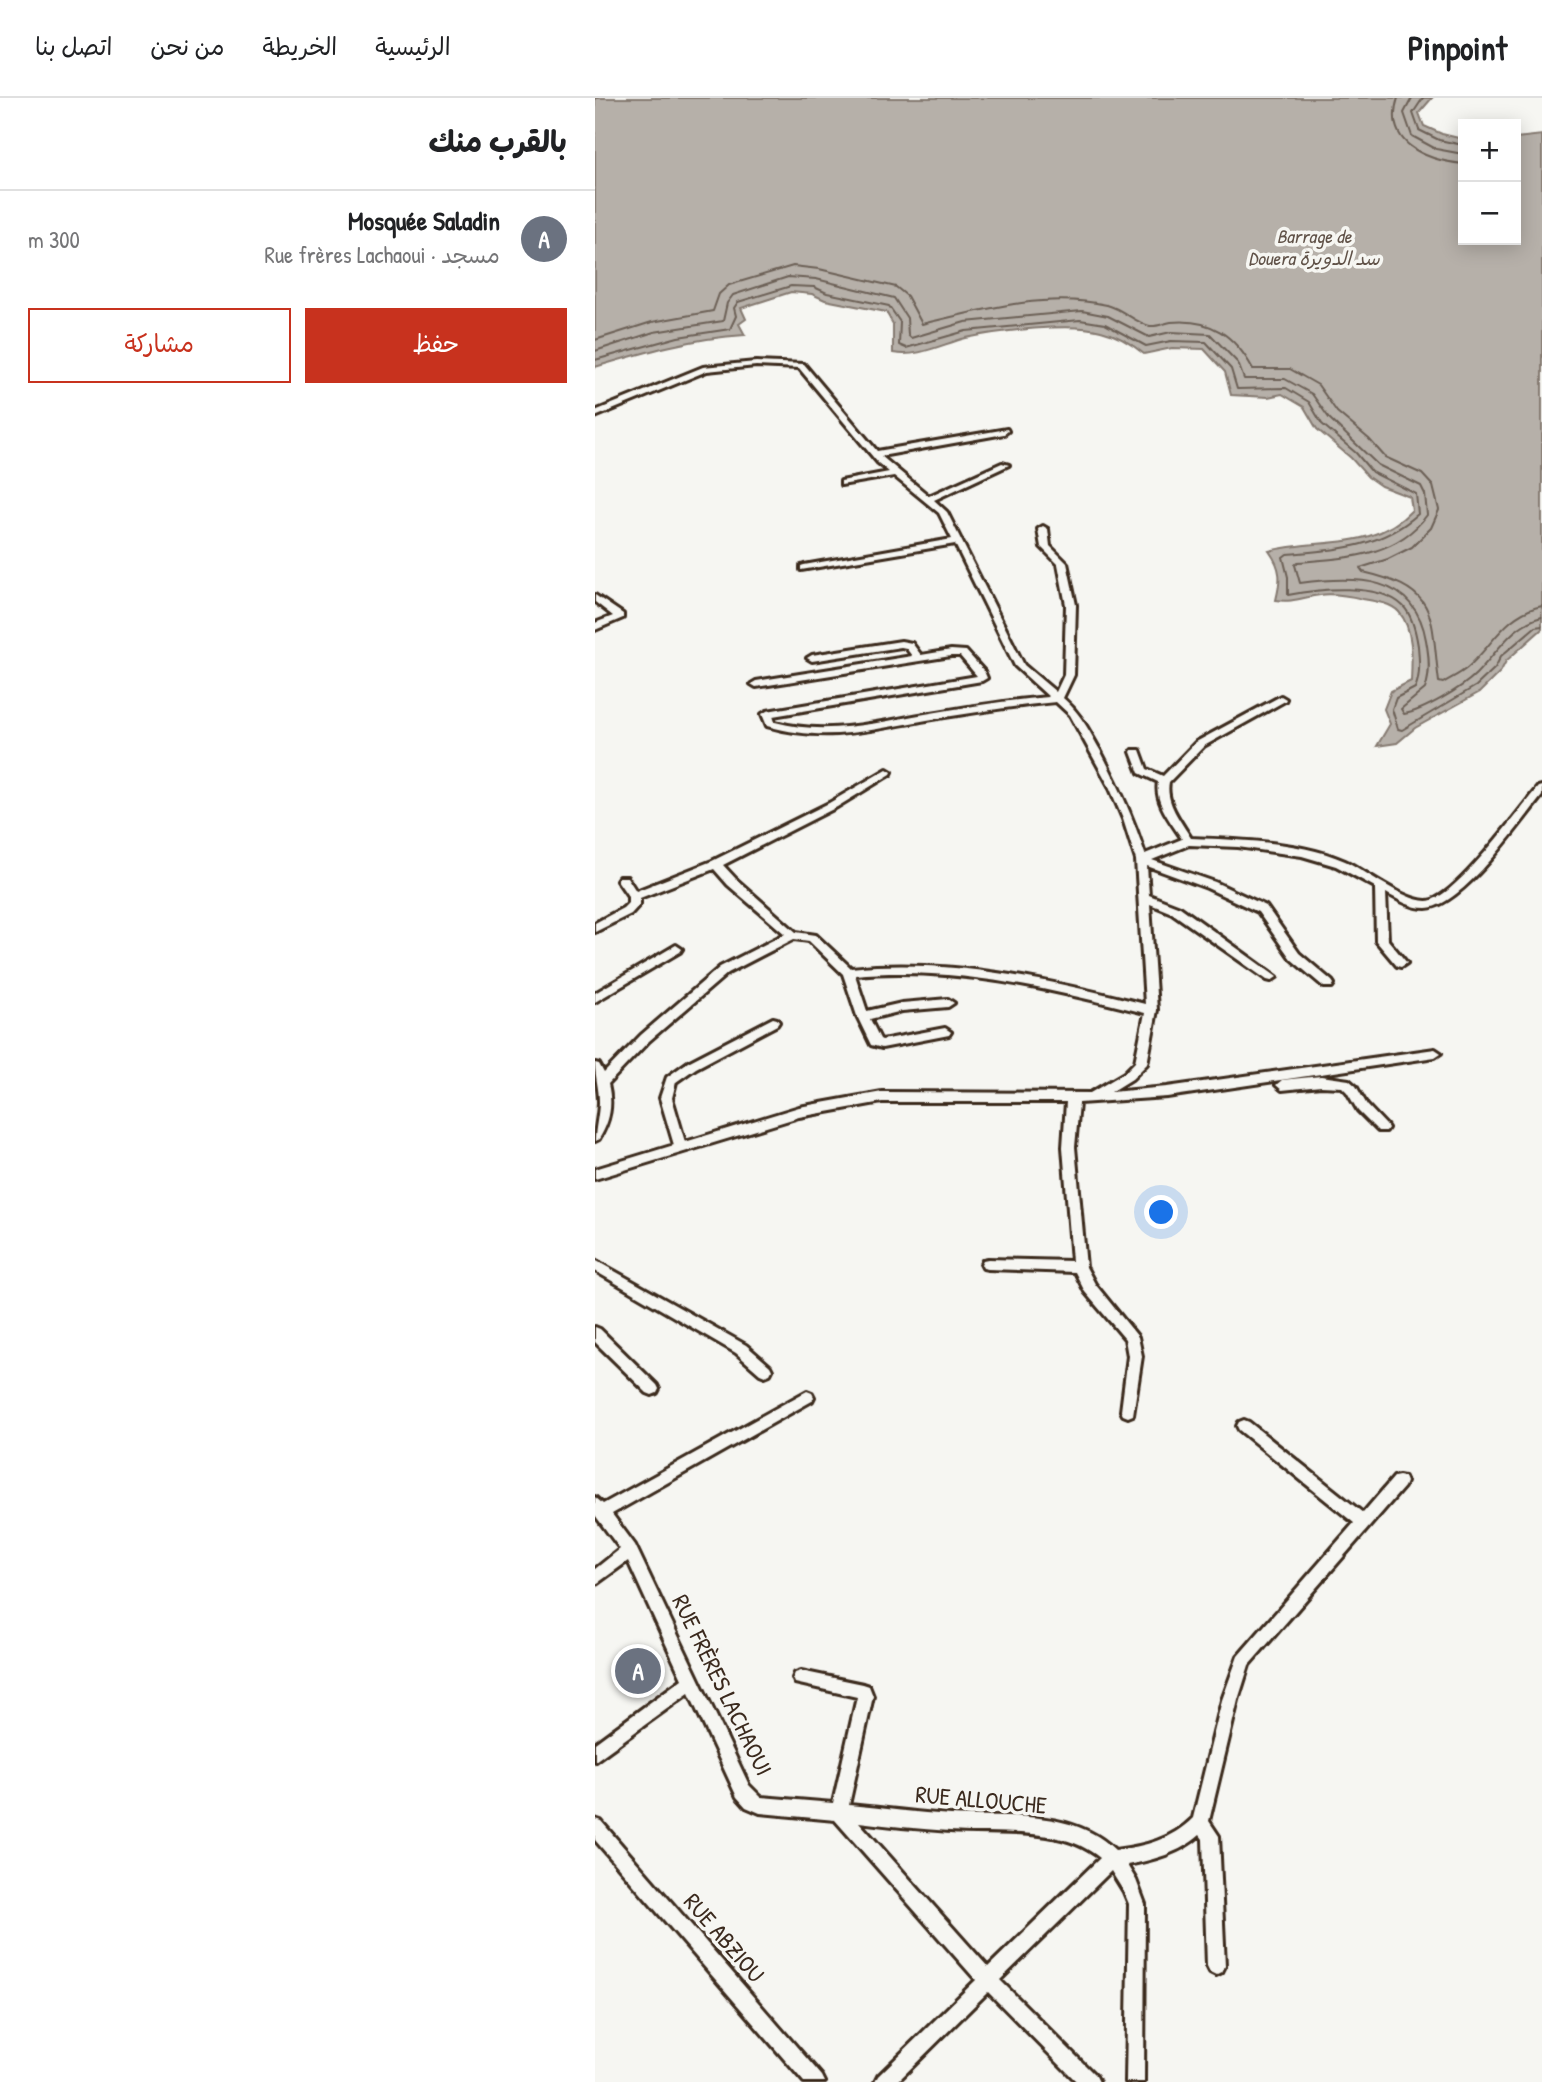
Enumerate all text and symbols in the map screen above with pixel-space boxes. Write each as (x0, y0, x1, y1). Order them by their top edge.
text: Pinpoint (1408, 26, 1507, 70)
text: اتصل بنا (35, 30, 112, 62)
text: من نحن (150, 30, 224, 62)
text: الخريطة (262, 30, 337, 62)
text: الرئيسية (375, 30, 451, 62)
map controls (1458, 119, 1521, 245)
button: + (1458, 119, 1521, 182)
text: بالقرب منك (429, 121, 567, 161)
button: − (1458, 182, 1521, 245)
text: Mosquée Saladin (348, 203, 500, 238)
water label: Barrage de Douera سد الدويرة (1248, 223, 1380, 271)
text: 300 m (28, 224, 80, 255)
text: A (538, 224, 550, 255)
text: مسجد · Rue frères Lachaoui (264, 239, 500, 270)
button: مشاركة (28, 308, 291, 383)
button: حفظ (305, 308, 567, 383)
your location (1144, 1195, 1178, 1229)
street label: RUE FRÈRES LACHAOUI (665, 1589, 781, 1780)
pin: A (615, 1645, 661, 1697)
street label: RUE ALLOUCHE (914, 1777, 1048, 1821)
street label: RUE ABZIOU (677, 1886, 772, 1989)

